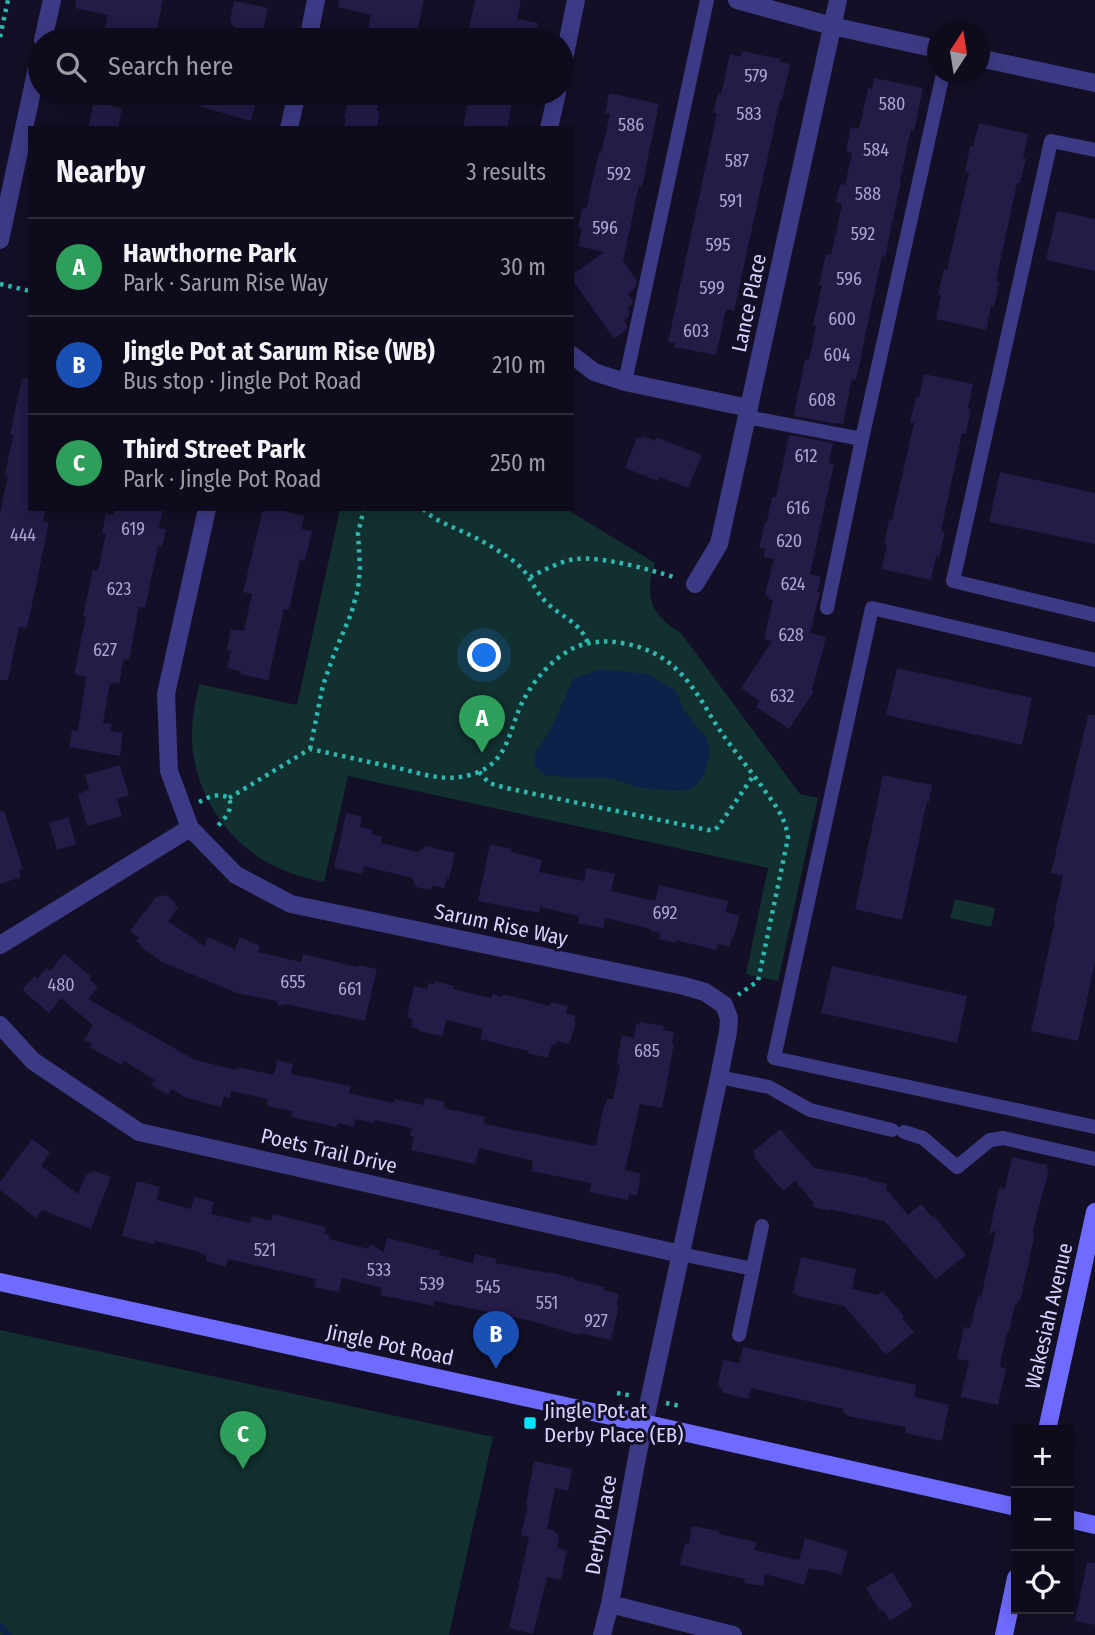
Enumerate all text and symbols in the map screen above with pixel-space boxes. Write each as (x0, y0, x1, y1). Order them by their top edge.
north arrow (927, 21, 990, 84)
search box (28, 28, 574, 105)
icon: search (52, 48, 90, 86)
text: Search here (108, 51, 233, 82)
house number: 579 (744, 65, 768, 87)
house number: 580 (879, 93, 905, 115)
house number: 583 (736, 103, 762, 125)
house number: 586 (618, 114, 644, 136)
house number: 584 (863, 139, 889, 161)
house number: 587 (725, 150, 749, 172)
text: Nearby (56, 154, 145, 190)
text: 3 results (466, 158, 546, 186)
house number: 592 (607, 163, 631, 185)
house number: 588 (855, 183, 881, 205)
house number: 591 (719, 190, 743, 212)
house number: 596 (592, 217, 618, 239)
house number: 592 (851, 223, 875, 245)
house number: 595 (705, 234, 731, 256)
text: Hawthorne Park (123, 238, 296, 269)
street label: Lance Place (726, 251, 772, 355)
text: A (73, 253, 85, 281)
text: 30 m (501, 253, 546, 281)
house number: 596 (836, 268, 862, 290)
text: Park · Sarum Rise Way (123, 269, 328, 297)
house number: 599 (699, 277, 725, 299)
house number: 600 (828, 308, 856, 330)
house number: 603 (683, 320, 709, 342)
text: Jingle Pot at Sarum Rise (WB) (123, 336, 435, 367)
house number: 604 (823, 344, 851, 366)
text: B (73, 351, 85, 379)
text: 210 m (492, 351, 546, 379)
text: Bus stop · Jingle Pot Road (123, 367, 362, 395)
house number: 608 (808, 389, 836, 411)
text: Third Street Park (123, 434, 305, 465)
house number: 612 (794, 445, 818, 467)
text: C (73, 449, 85, 477)
text: 250 m (490, 449, 546, 477)
text: Park · Jingle Pot Road (123, 465, 321, 493)
house number: 616 (786, 497, 810, 519)
house number: 619 (121, 518, 145, 540)
house number: 444 (10, 524, 36, 546)
house number: 620 (776, 530, 802, 552)
house number: 624 (780, 573, 806, 595)
house number: 623 (107, 578, 131, 600)
house number: 628 (778, 624, 804, 646)
your location (467, 638, 501, 672)
house number: 627 (93, 639, 117, 661)
house number: 632 (770, 685, 794, 707)
pin: A (459, 695, 505, 753)
street label: Sarum Rise Way (432, 898, 571, 952)
house number: 692 (652, 902, 678, 924)
house number: 655 (280, 971, 306, 993)
house number: 480 (47, 974, 75, 996)
house number: 661 (338, 978, 362, 1000)
house number: 685 (634, 1040, 660, 1062)
street label: Poets Trail Drive (258, 1123, 400, 1179)
house number: 521 (254, 1239, 276, 1261)
street label: Wakesiah Avenue (1020, 1240, 1078, 1392)
house number: 533 (367, 1259, 391, 1281)
house number: 539 (420, 1273, 444, 1295)
house number: 545 (475, 1276, 501, 1298)
house number: 551 (536, 1292, 558, 1314)
house number: 927 (584, 1310, 608, 1332)
pin: B (473, 1311, 519, 1369)
street label: Jingle Pot Road (324, 1319, 456, 1371)
place label: Jingle Pot at Derby Place (EB) (544, 1398, 683, 1448)
pin: C (220, 1411, 266, 1469)
marker: Jingle Pot at Derby Place (EB) (522, 1415, 538, 1431)
map controls (1011, 1425, 1074, 1614)
button: + (1011, 1425, 1074, 1488)
street label: Derby Place (579, 1473, 623, 1577)
button: − (1011, 1488, 1074, 1551)
button: locate (1011, 1551, 1074, 1614)

